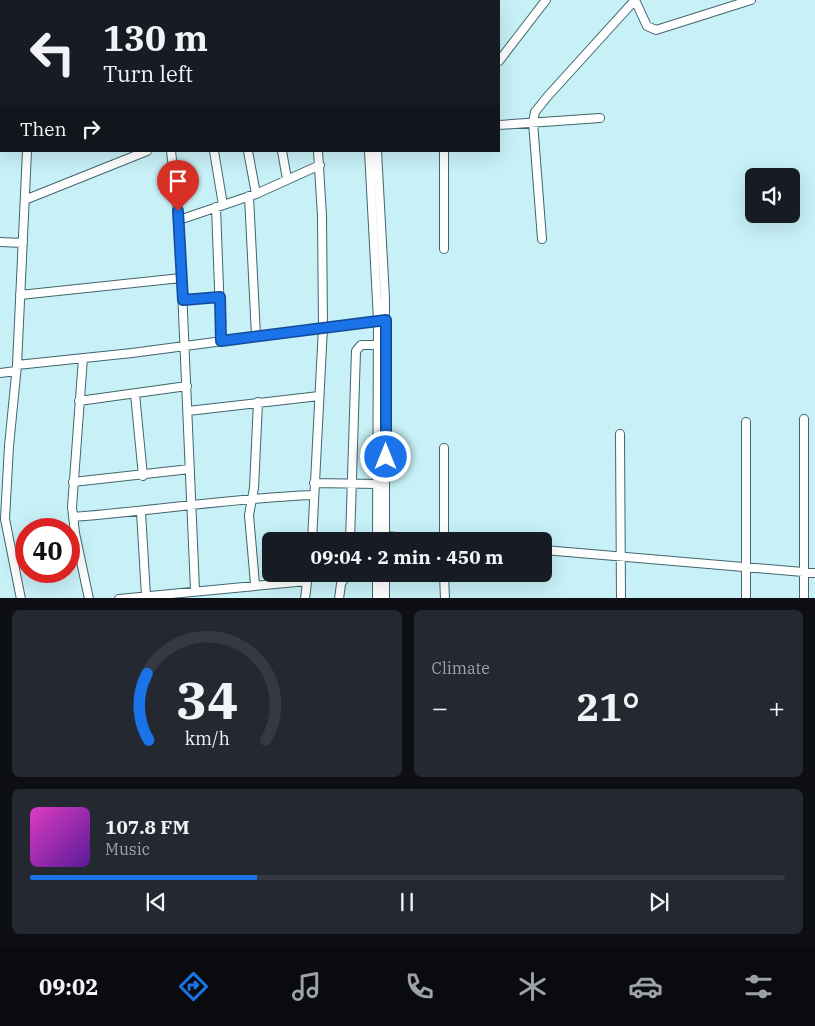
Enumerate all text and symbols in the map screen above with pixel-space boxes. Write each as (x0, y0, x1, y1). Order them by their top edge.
text: 130 m (103, 15, 208, 61)
icon: left (20, 20, 85, 85)
text: Turn left (103, 59, 193, 88)
icon: right (77, 115, 105, 143)
text: Then (20, 117, 67, 141)
pin (157, 160, 199, 211)
icon: arrive (164, 167, 192, 195)
map controls (745, 168, 800, 223)
button: sound (745, 168, 800, 223)
position arrow (359, 430, 411, 482)
speed limit sign: 40 (15, 518, 80, 583)
text: 09:04 · 2 min · 450 m (311, 545, 503, 569)
text: Climate (432, 658, 490, 678)
text: 34 (176, 666, 238, 733)
text: 21° (577, 682, 640, 731)
text: − (432, 689, 448, 726)
text: + (768, 689, 785, 726)
text: km/h (184, 727, 229, 750)
text: 107.8 FM (105, 815, 190, 839)
text: Music (105, 839, 150, 859)
icon: previous (142, 888, 170, 916)
icon: pause (393, 888, 421, 916)
icon: next (645, 888, 673, 916)
icon: directions (176, 969, 211, 1004)
icon: music (289, 969, 324, 1004)
icon: phone (402, 969, 437, 1004)
icon: climate (515, 969, 550, 1004)
icon: car (628, 969, 663, 1004)
icon: filters (741, 969, 776, 1004)
text: 09:02 (39, 972, 98, 1001)

